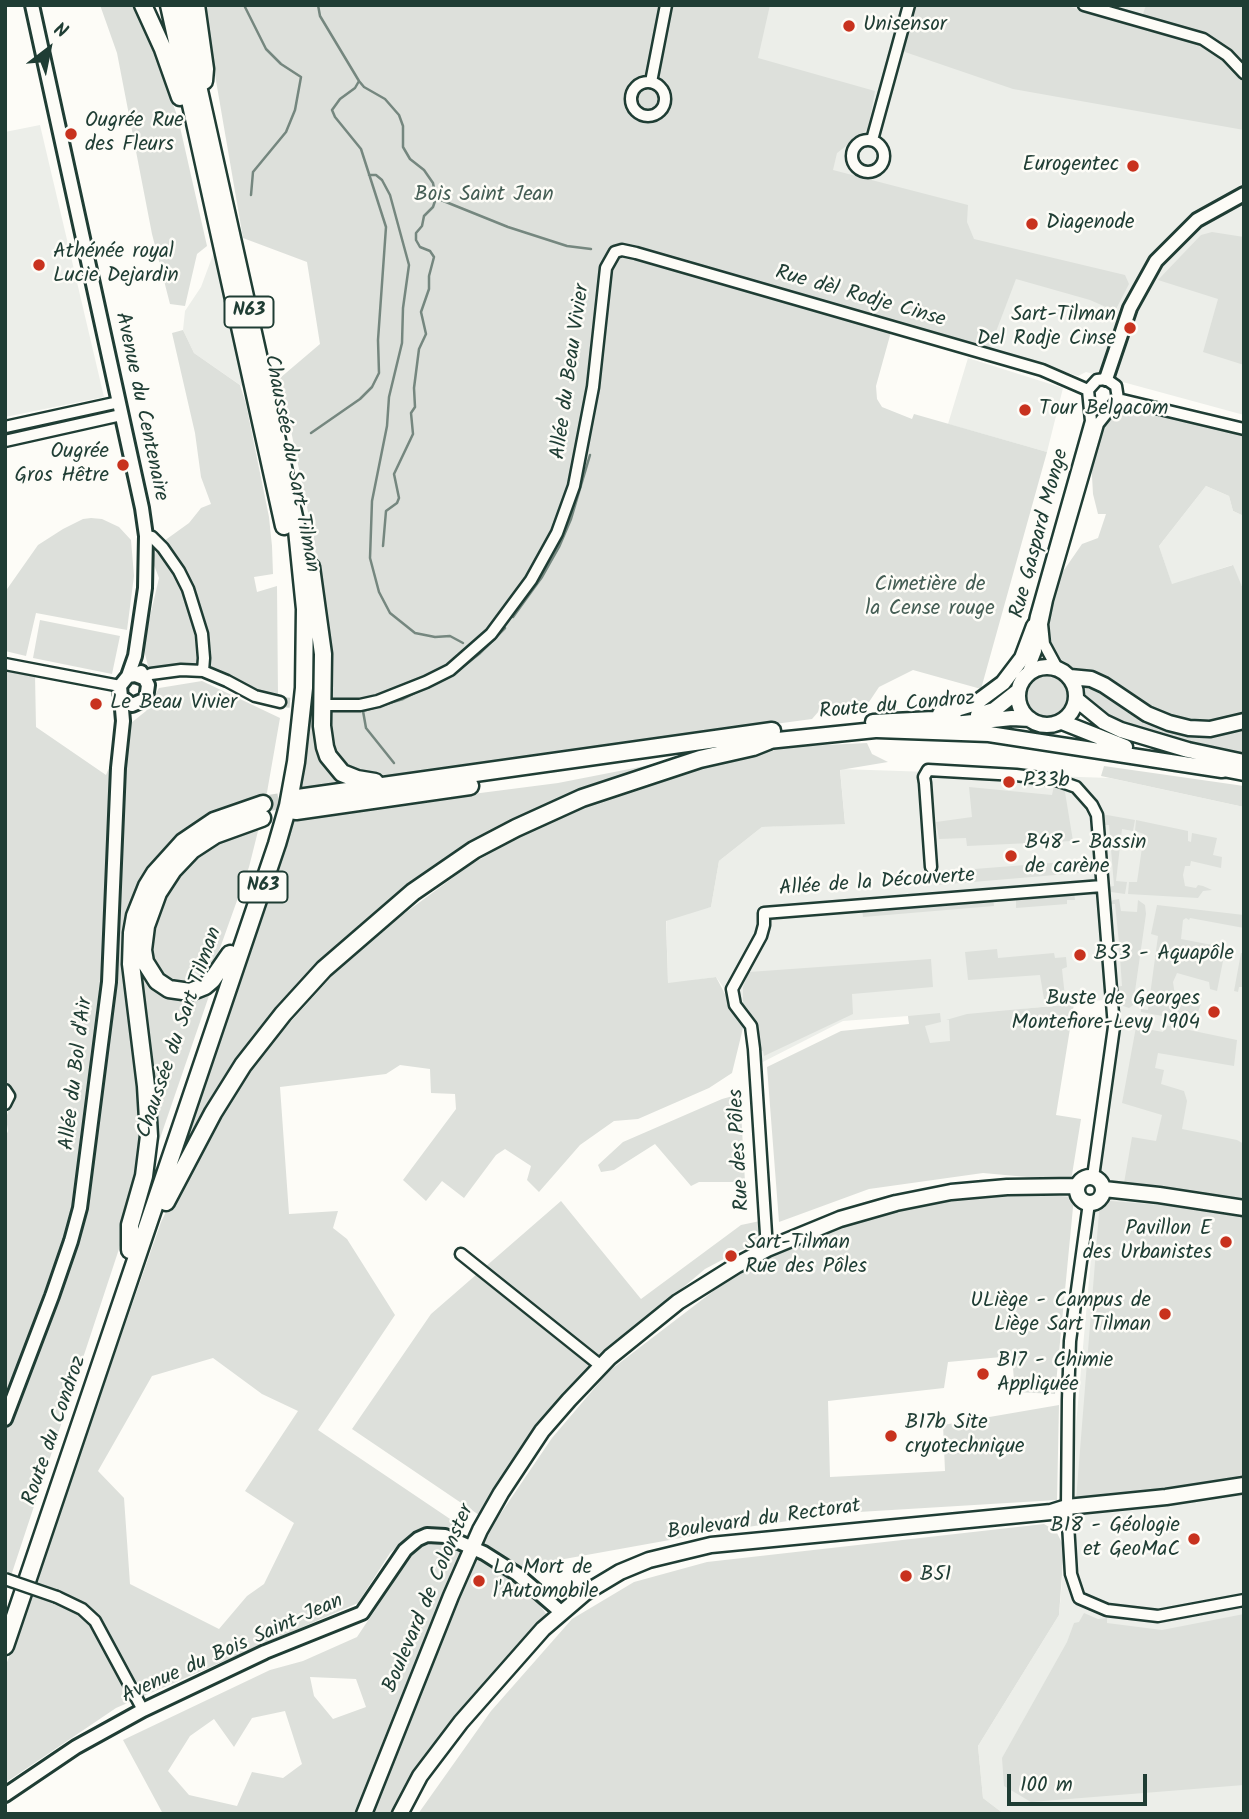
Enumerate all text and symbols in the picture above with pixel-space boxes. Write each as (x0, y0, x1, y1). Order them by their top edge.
place label: Unisensor (863, 13, 947, 39)
north arrow (14, 14, 84, 84)
text: N (47, 15, 73, 47)
marker: Unisensor (841, 18, 857, 34)
place label: Ougrée Rue des Fleurs (85, 109, 184, 159)
marker: Ougrée Rue des Fleurs (63, 126, 79, 142)
place label: Eurogentec (1023, 153, 1119, 179)
marker: Eurogentec (1125, 158, 1141, 174)
park label: Bois Saint Jean (414, 183, 554, 209)
place label: Diagenode (1046, 211, 1134, 237)
marker: Diagenode (1024, 216, 1040, 232)
place label: Athénée royal Lucie Dejardin (53, 240, 179, 290)
marker: Athénée royal Lucie Dejardin (31, 257, 47, 273)
street label: Rue dèl Rodje Cinse (772, 262, 948, 334)
street label: Allée du Beau Vivier (547, 283, 597, 461)
road number: N63 (224, 296, 274, 328)
place label: Sart-Tilman Del Rodje Cinse (977, 303, 1116, 353)
street label: Avenue du Centenaire (108, 310, 172, 504)
marker: Sart-Tilman Del Rodje Cinse (1122, 320, 1138, 336)
street label: Chaussée du Sart Tilman (257, 353, 323, 575)
place label: Tour Belgacom (1039, 397, 1169, 423)
marker: Tour Belgacom (1017, 402, 1033, 418)
place label: Ougrée Gros Hêtre (15, 440, 109, 490)
street label: Rue Gaspard Monge (1006, 447, 1076, 621)
marker: Ougrée Gros Hêtre (115, 457, 131, 473)
park label: Cimetière de la Cense rouge (865, 573, 995, 623)
street label: Route du Condroz (818, 688, 976, 726)
place label: Le Beau Vivier (110, 691, 237, 717)
marker: Le Beau Vivier (88, 696, 104, 712)
place label: P33b (1023, 769, 1069, 795)
marker: P33b (1001, 774, 1017, 790)
place label: B48 - Bassin de carène (1025, 831, 1146, 881)
marker: B48 - Bassin de carène (1003, 848, 1019, 864)
street label: Allée de la Découverte (778, 865, 976, 903)
road number: N63 (238, 872, 288, 902)
street label: Chaussée du Sart Tilman (133, 924, 229, 1142)
place label: B53 - Aquapôle (1094, 942, 1234, 968)
marker: B53 - Aquapôle (1072, 947, 1088, 963)
place label: Buste de Georges Montefiore-Levy 1904 (1012, 987, 1200, 1037)
street label: Allée du Bol d'Air (56, 996, 100, 1152)
marker: Buste de Georges Montefiore-Levy 1904 (1206, 1004, 1222, 1020)
street label: Rue des Pôles (725, 1088, 757, 1212)
place label: Pavillon E des Urbanistes (1083, 1217, 1212, 1267)
place label: Sart-Tilman Rue des Pôles (745, 1231, 867, 1281)
marker: Pavillon E des Urbanistes (1218, 1234, 1234, 1250)
marker: Sart-Tilman Rue des Pôles (723, 1248, 739, 1264)
place label: ULiège - Campus de Liège Sart Tilman (970, 1289, 1151, 1339)
marker: ULiège - Campus de Liège Sart Tilman (1157, 1306, 1173, 1322)
place label: B17 - Chimie Appliquée (997, 1349, 1113, 1399)
street label: Route du Condroz (19, 1353, 93, 1509)
marker: B17 - Chimie Appliquée (975, 1366, 991, 1382)
place label: B17b Site cryotechnique (905, 1411, 1025, 1461)
marker: B17b Site cryotechnique (883, 1428, 899, 1444)
street label: Boulevard du Rectorat (666, 1495, 862, 1547)
street label: Boulevard de Colonster (379, 1501, 481, 1697)
place label: B18 - Géologie et GeoMaC (1050, 1514, 1180, 1564)
marker: B18 - Géologie et GeoMaC (1186, 1531, 1202, 1547)
place label: La Mort de l'Automobile (493, 1556, 599, 1606)
place label: B51 (920, 1563, 951, 1589)
marker: B51 (898, 1568, 914, 1584)
marker: La Mort de l'Automobile (471, 1573, 487, 1589)
street label: Avenue du Bois Saint-Jean (118, 1590, 348, 1710)
scale bar (1011, 1759, 1151, 1803)
text: 100 m (1020, 1769, 1073, 1802)

